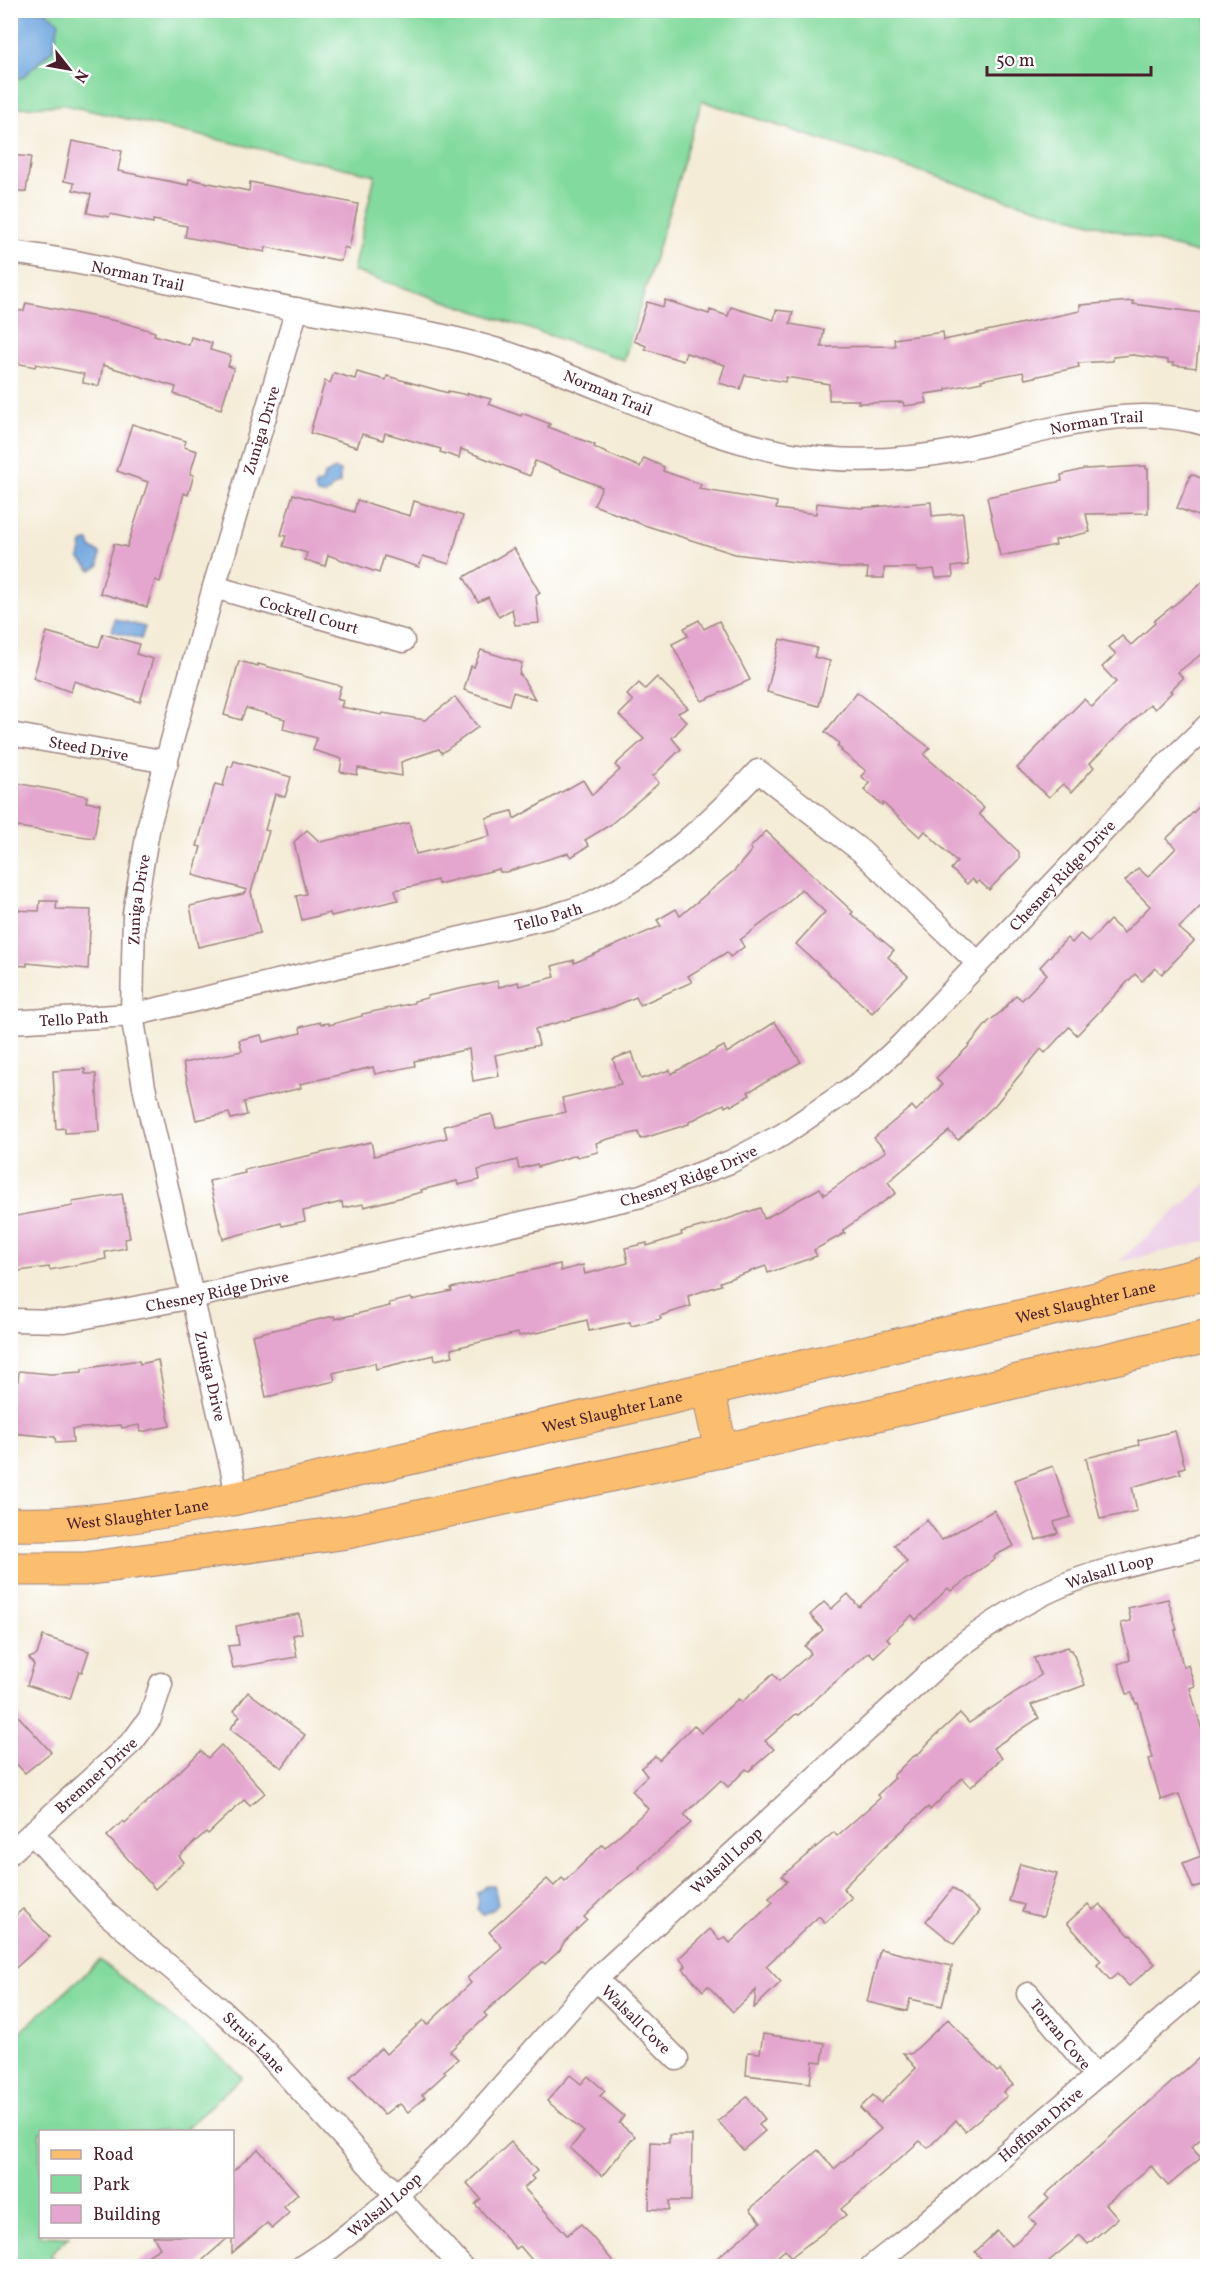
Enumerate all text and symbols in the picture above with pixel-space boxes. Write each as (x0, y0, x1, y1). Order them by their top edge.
north arrow (39, 39, 99, 99)
scale bar (987, 39, 1150, 77)
text: 50 m (996, 49, 1035, 74)
text: N (68, 65, 93, 87)
street label: Norman Trail (89, 256, 186, 298)
street label: Norman Trail (560, 366, 656, 422)
street label: Zuniga Drive (239, 384, 286, 478)
street label: Norman Trail (1048, 407, 1144, 442)
street label: Cockrell Court (257, 592, 361, 641)
street label: Steed Drive (47, 732, 130, 768)
street label: Chesney Ridge Drive (1005, 816, 1121, 937)
street label: Zuniga Drive (124, 853, 157, 946)
street label: Tello Path (513, 898, 586, 938)
street label: Tello Path (39, 1007, 109, 1033)
street label: Chesney Ridge Drive (618, 1141, 762, 1213)
street label: Chesney Ridge Drive (144, 1267, 291, 1319)
street label: West Slaughter Lane (1014, 1276, 1158, 1330)
street label: Zuniga Drive (188, 1329, 230, 1424)
street label: West Slaughter Lane (540, 1386, 685, 1440)
street label: West Slaughter Lane (66, 1495, 211, 1536)
street label: Walsall Loop (1063, 1550, 1156, 1596)
street label: Bremner Drive (51, 1733, 143, 1820)
street label: Walsall Loop (686, 1823, 768, 1900)
street label: Walsall Cove (595, 1981, 675, 2060)
street label: Torran Cove (1024, 1995, 1095, 2075)
street label: Struie Lane (217, 2008, 289, 2079)
street label: Hoffman Drive (994, 2083, 1089, 2168)
legend (39, 2130, 234, 2238)
text: Road (93, 2143, 134, 2168)
street label: Walsall Loop (344, 2168, 427, 2243)
text: Park (93, 2173, 130, 2198)
text: Building (93, 2203, 161, 2228)

